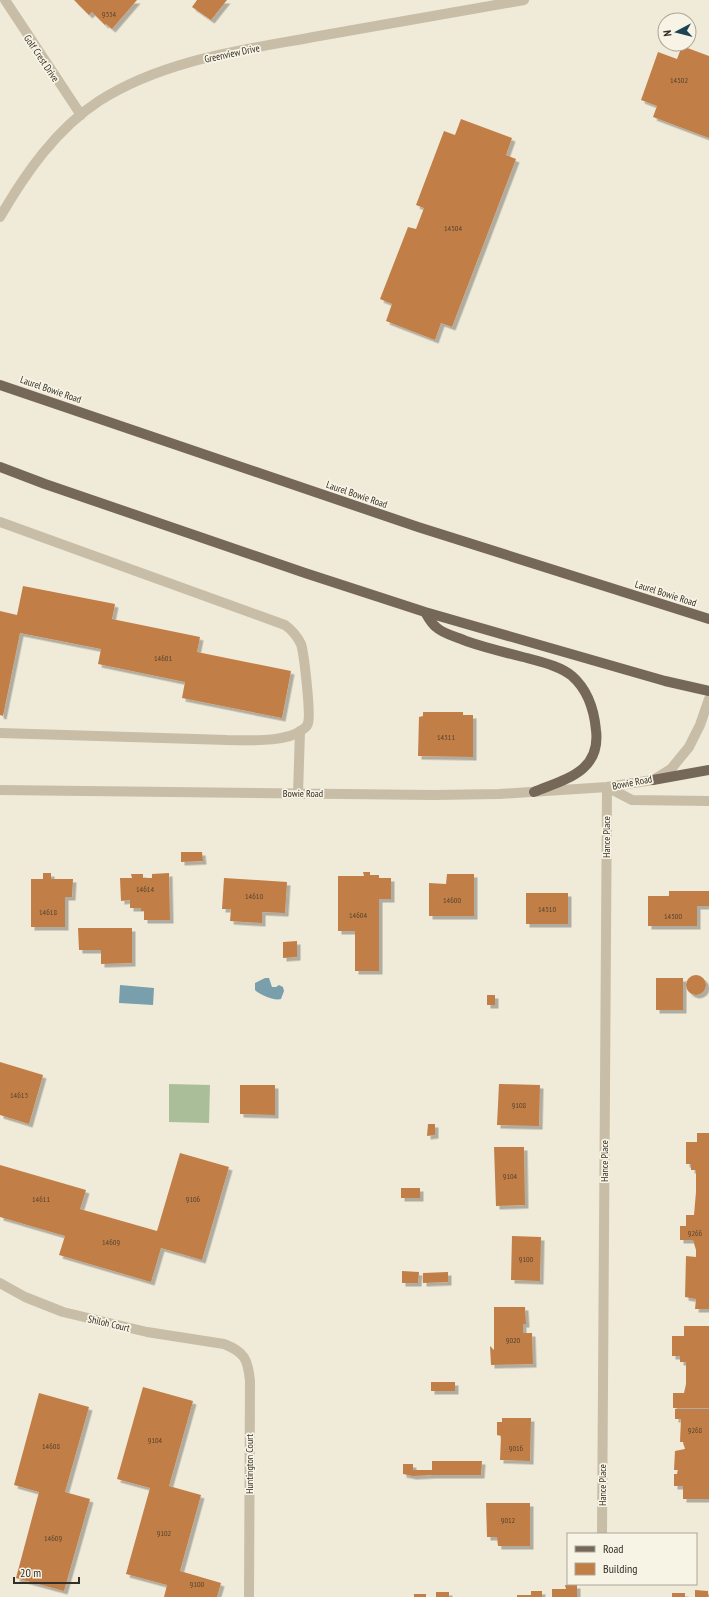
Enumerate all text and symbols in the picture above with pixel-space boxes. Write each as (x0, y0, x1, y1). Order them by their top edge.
house number: 9334 (102, 9, 117, 19)
north arrow (657, 12, 697, 52)
text: N (660, 29, 674, 37)
street label: Golf Crest Drive (21, 32, 62, 84)
street label: Greenview Drive (203, 41, 261, 66)
house number: 14502 (670, 75, 688, 85)
house number: 14504 (444, 223, 462, 233)
street label: Laurel Bowie Road (18, 373, 83, 406)
street label: Laurel Bowie Road (324, 478, 389, 511)
street label: Laurel Bowie Road (633, 577, 698, 610)
house number: 14601 (154, 653, 172, 663)
house number: 14511 (437, 732, 455, 742)
street label: Bowie Road (611, 772, 653, 793)
street label: Bowie Road (283, 787, 323, 800)
street label: Hance Place (600, 816, 613, 858)
house number: 14614 (136, 884, 154, 894)
house number: 14610 (245, 891, 263, 901)
house number: 14600 (443, 895, 461, 905)
house number: 14510 (538, 904, 556, 914)
house number: 14618 (39, 907, 57, 917)
house number: 14604 (349, 910, 367, 920)
house number: 14500 (664, 911, 682, 921)
house number: 14613 (10, 1090, 28, 1100)
house number: 9108 (512, 1100, 527, 1110)
street label: Hance Place (598, 1140, 611, 1182)
house number: 9104 (503, 1171, 518, 1181)
house number: 14611 (32, 1194, 50, 1204)
house number: 9106 (186, 1194, 201, 1204)
house number: 9266 (688, 1228, 703, 1238)
house number: 14609 (102, 1237, 120, 1247)
house number: 9100 (519, 1254, 534, 1264)
street label: Shiloh Court (87, 1312, 131, 1335)
house number: 9020 (506, 1335, 521, 1345)
house number: 9268 (688, 1425, 703, 1435)
street label: Huntington Court (243, 1434, 256, 1494)
house number: 9104 (148, 1435, 163, 1445)
house number: 14608 (42, 1441, 60, 1451)
house number: 9016 (509, 1443, 524, 1453)
street label: Hance Place (596, 1464, 609, 1506)
house number: 9012 (501, 1515, 516, 1525)
house number: 9102 (157, 1528, 172, 1538)
house number: 14609 (44, 1533, 62, 1543)
legend (567, 1533, 697, 1585)
text: Road (603, 1541, 623, 1556)
scale bar (14, 1559, 79, 1585)
text: Building (603, 1561, 638, 1576)
text: 20 m (20, 1565, 41, 1580)
house number: 9100 (190, 1579, 205, 1589)

